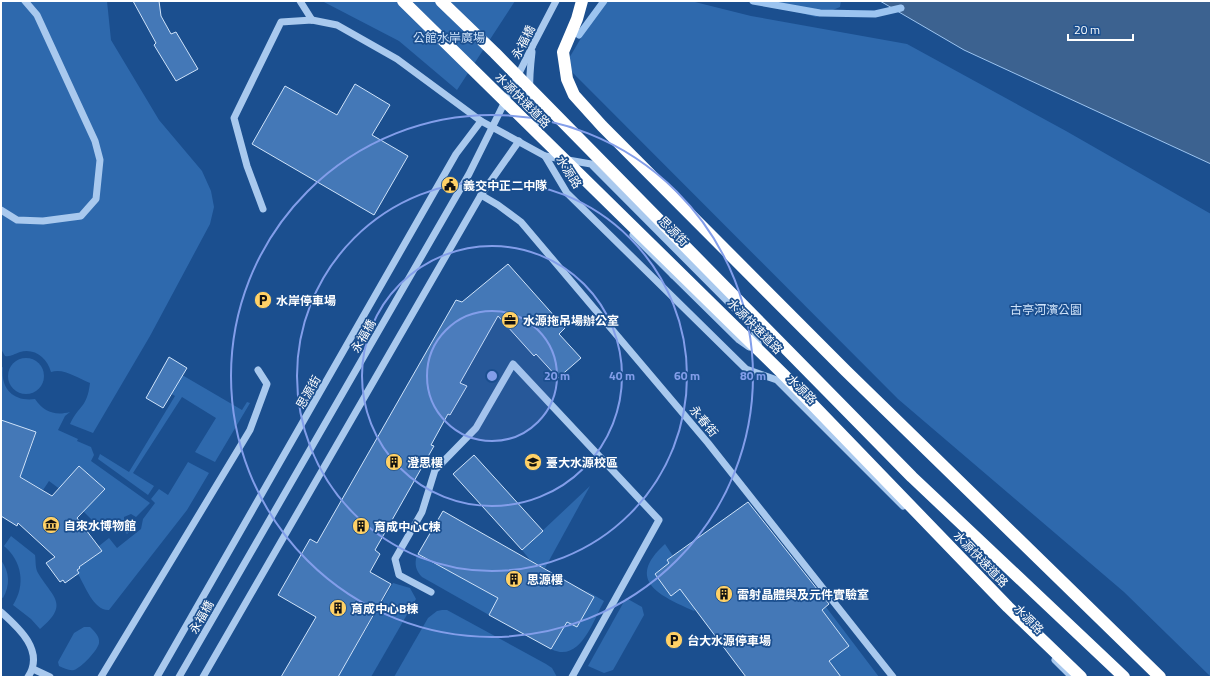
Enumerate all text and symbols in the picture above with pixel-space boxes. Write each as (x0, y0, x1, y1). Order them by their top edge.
scale bar (1068, 16, 1133, 42)
text: 20 m (1074, 20, 1100, 39)
street label: 永福橋 (506, 22, 540, 62)
park label: 公館水岸廣場 (413, 28, 485, 47)
street label: 水源快速道路 (491, 68, 555, 132)
street label: 水源路 (551, 152, 587, 192)
public building icon: 義交中正二中隊 (440, 175, 460, 195)
place label: 義交中正二中隊 (463, 176, 547, 195)
street label: 思源街 (655, 212, 693, 250)
parking icon: 水岸停車場 (253, 290, 273, 310)
place label: 水岸停車場 (276, 291, 336, 310)
street label: 水源快速道路 (723, 294, 787, 358)
park label: 古亭河濱公園 (1010, 300, 1082, 319)
office icon: 水源拖吊場辦公室 (500, 310, 520, 330)
place label: 水源拖吊場辦公室 (523, 311, 619, 330)
street label: 永福橋 (346, 316, 380, 356)
text: 20 m (544, 366, 570, 385)
text: 40 m (609, 366, 635, 385)
text: 60 m (674, 366, 700, 385)
text: 80 m (740, 366, 766, 385)
centre of rings (485, 369, 499, 383)
street label: 水源路 (783, 370, 821, 408)
street label: 思源街 (291, 372, 325, 412)
street label: 永春街 (685, 401, 723, 441)
building icon: 澄思樓 (384, 452, 404, 472)
school or university icon: 臺大水源校區 (523, 452, 543, 472)
place label: 澄思樓 (407, 453, 443, 472)
place label: 臺大水源校區 (546, 453, 618, 472)
museum icon: 自來水博物館 (41, 515, 61, 535)
place label: 自來水博物館 (64, 516, 136, 535)
building icon: 育成中心C棟 (351, 516, 371, 536)
place label: 育成中心C棟 (374, 517, 441, 536)
street label: 水源快速道路 (949, 526, 1013, 592)
building icon: 思源樓 (504, 569, 524, 589)
place label: 思源樓 (527, 570, 563, 589)
building icon: 雷射晶體與及元件實驗室 (714, 584, 734, 604)
place label: 雷射晶體與及元件實驗室 (737, 585, 869, 604)
street label: 永福橋 (184, 597, 218, 637)
building icon: 育成中心B棟 (328, 598, 348, 618)
place label: 育成中心B棟 (351, 599, 418, 618)
street label: 水源路 (1010, 600, 1048, 638)
parking icon: 台大水源停車場 (664, 630, 684, 650)
place label: 台大水源停車場 (687, 631, 771, 650)

